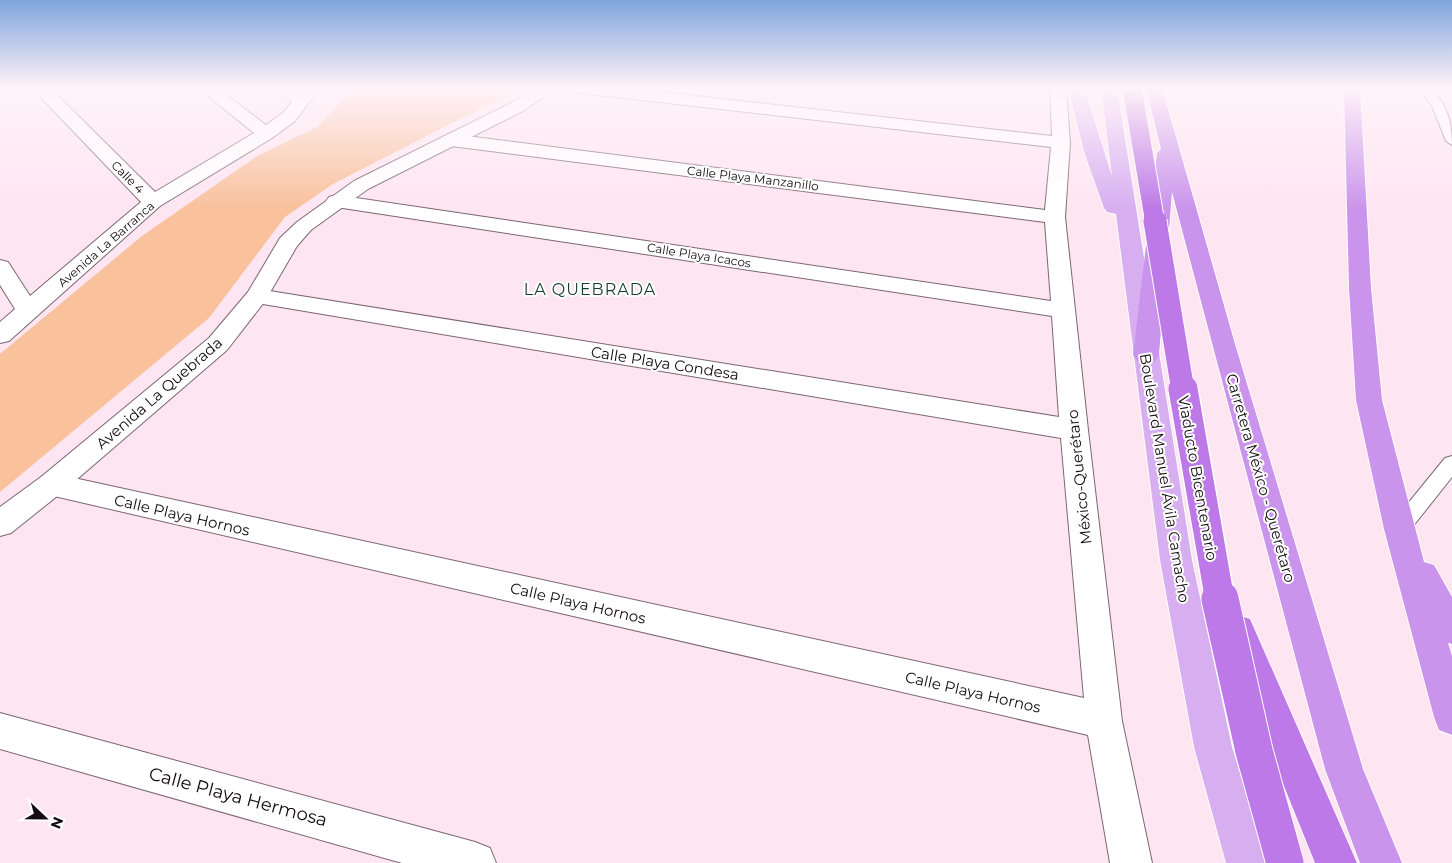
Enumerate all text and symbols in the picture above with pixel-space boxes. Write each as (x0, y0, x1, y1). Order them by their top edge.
street label: Calle 4 (108, 157, 148, 197)
street label: Calle Playa Manzanillo (686, 162, 820, 194)
street label: Avenida La Barranca (55, 198, 157, 290)
street label: Calle Playa Icacos (646, 239, 752, 271)
district label: LA QUEBRADA (524, 280, 656, 299)
street label: Avenida La Quebrada (92, 333, 226, 453)
street label: Calle Playa Condesa (590, 342, 740, 384)
street label: Boulevard Manuel Ávila Camacho (1136, 352, 1194, 604)
street label: Carretera México - Querétaro (1222, 371, 1300, 585)
street label: Viaducto Bicentenario (1174, 394, 1222, 562)
street label: México-Querétaro (1062, 409, 1096, 545)
street label: Calle Playa Hornos (112, 490, 252, 540)
street label: Calle Playa Hornos (508, 578, 648, 628)
street label: Calle Playa Hornos (903, 667, 1043, 717)
street label: Calle Playa Hermosa (146, 763, 330, 831)
north arrow (20, 793, 70, 843)
text: N (47, 814, 68, 831)

